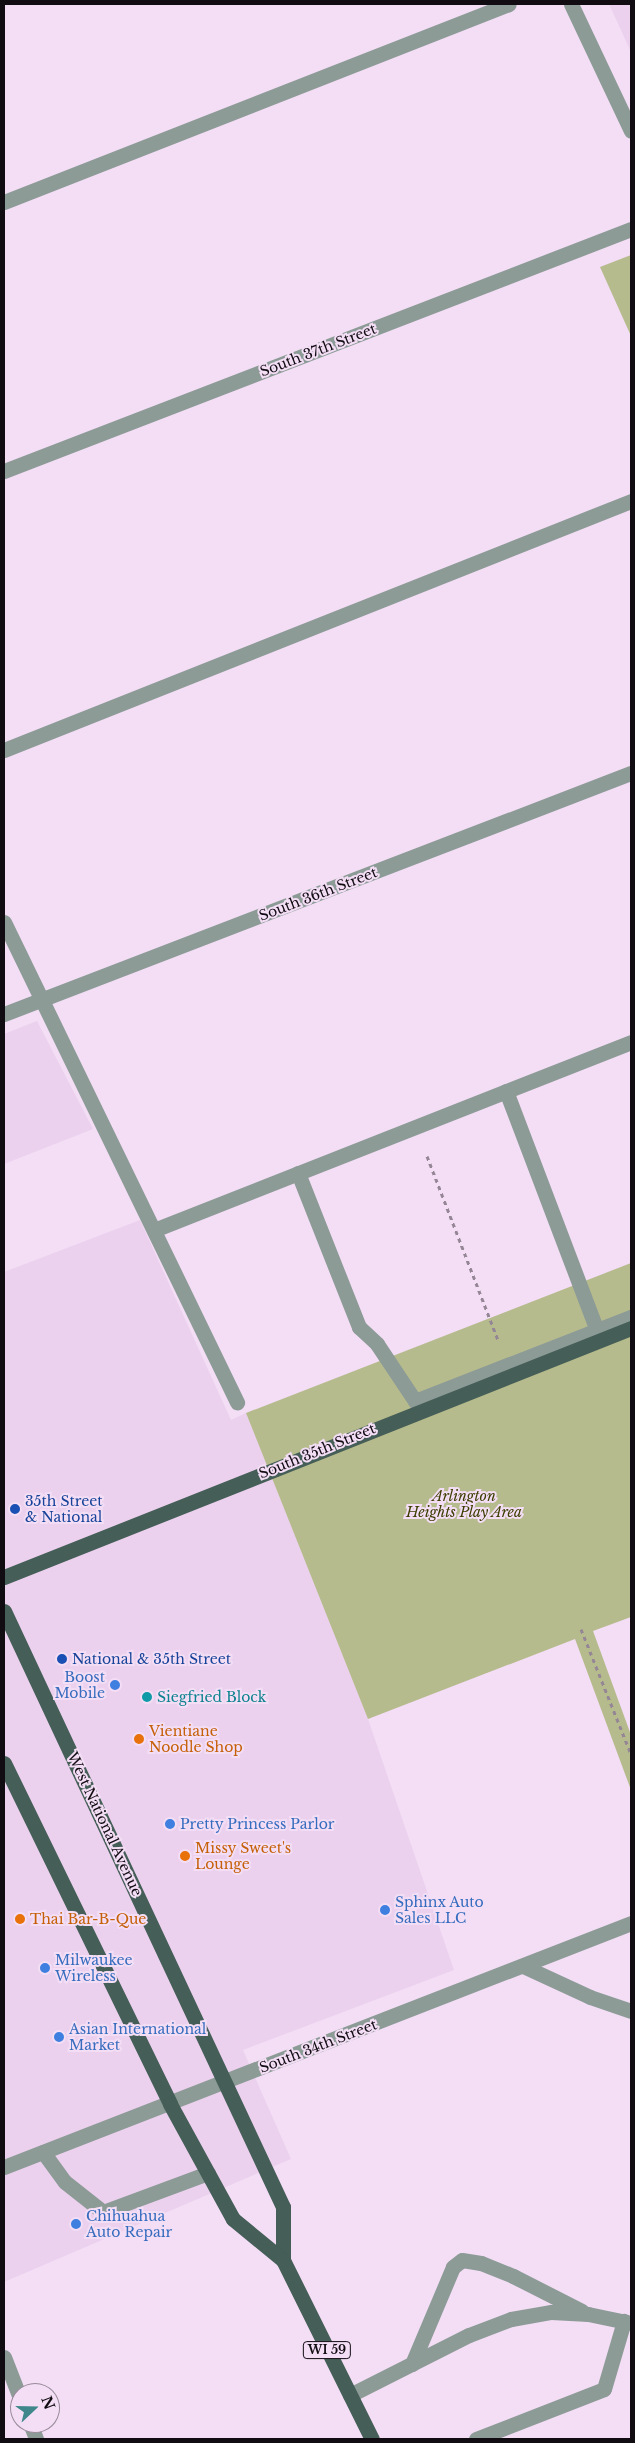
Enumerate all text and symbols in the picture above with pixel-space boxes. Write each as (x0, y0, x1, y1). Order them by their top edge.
street label: South 37th Street (257, 320, 379, 380)
street label: South 36th Street (257, 864, 379, 924)
street label: South 35th Street (256, 1420, 378, 1482)
park label: Arlington Heights Play Area (406, 1488, 522, 1520)
place label: 35th Street & National (25, 1493, 103, 1525)
marker: 35th Street & National (9, 1503, 21, 1515)
place label: National & 35th Street (72, 1651, 231, 1667)
marker: National & 35th Street (56, 1653, 68, 1665)
place label: Boost Mobile (54, 1669, 105, 1701)
marker: Boost Mobile (109, 1679, 121, 1691)
place label: Siegfried Block (157, 1689, 266, 1705)
marker: Siegfried Block (141, 1691, 153, 1703)
place label: Vientiane Noodle Shop (149, 1723, 243, 1755)
marker: Vientiane Noodle Shop (133, 1733, 145, 1745)
street label: West National Avenue (64, 1749, 146, 1899)
place label: Pretty Princess Parlor (180, 1816, 335, 1832)
marker: Pretty Princess Parlor (164, 1818, 176, 1830)
place label: Missy Sweet's Lounge (195, 1840, 292, 1872)
marker: Missy Sweet's Lounge (179, 1850, 191, 1862)
place label: Sphinx Auto Sales LLC (395, 1894, 485, 1926)
marker: Sphinx Auto Sales LLC (379, 1904, 391, 1916)
place label: Thai Bar-B-Que (30, 1911, 146, 1927)
marker: Thai Bar-B-Que (14, 1913, 26, 1925)
place label: Milwaukee Wireless (55, 1952, 133, 1984)
marker: Milwaukee Wireless (39, 1962, 51, 1974)
street label: South 34th Street (257, 2016, 379, 2076)
place label: Asian International Market (69, 2021, 206, 2054)
marker: Asian International Market (53, 2031, 65, 2043)
place label: Chihuahua Auto Repair (86, 2208, 172, 2240)
marker: Chihuahua Auto Repair (70, 2218, 82, 2230)
road number: WI 59 (302, 2340, 352, 2360)
north arrow (10, 2383, 60, 2433)
text: N (37, 2394, 59, 2412)

